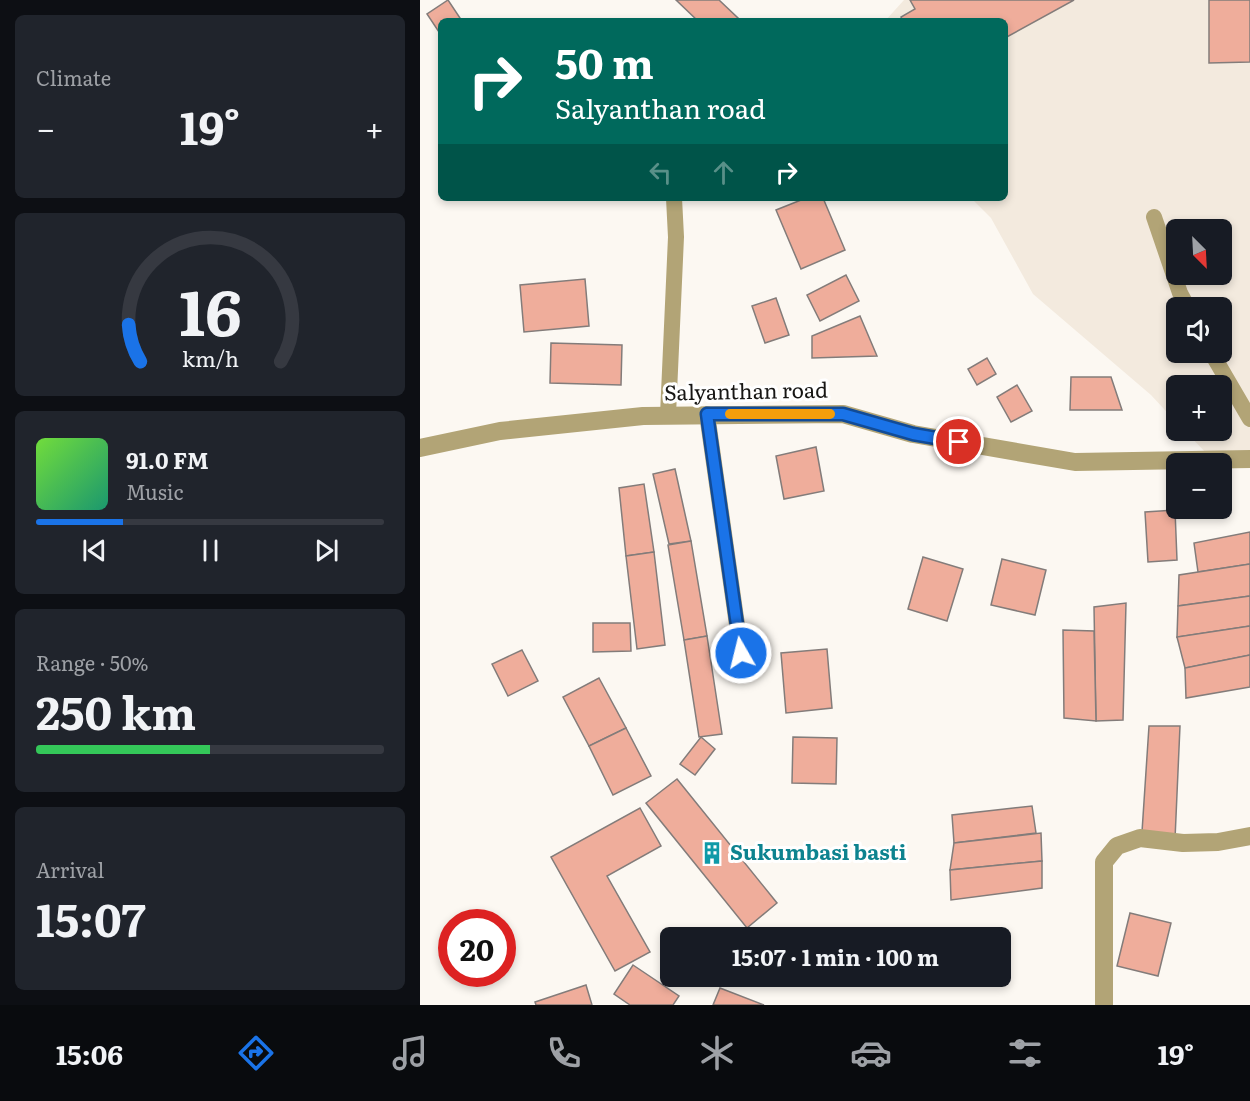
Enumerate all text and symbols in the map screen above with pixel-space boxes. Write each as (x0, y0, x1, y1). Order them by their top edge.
text: 50 m (555, 30, 654, 92)
icon: right (456, 42, 534, 120)
text: Climate (36, 62, 111, 92)
text: Salyanthan road (555, 87, 766, 127)
text: 19° (180, 92, 240, 159)
text: − (36, 102, 55, 151)
text: + (365, 102, 384, 151)
icon: left (644, 156, 677, 189)
icon: ahead (707, 156, 740, 189)
icon: right (770, 156, 803, 189)
north arrow (1166, 219, 1232, 285)
map controls (1166, 219, 1232, 519)
text: 16 (179, 263, 241, 355)
button: sound (1166, 297, 1232, 363)
text: km/h (181, 342, 239, 374)
street label: Salyanthan road (664, 373, 828, 406)
button: + (1166, 375, 1232, 441)
pin (933, 416, 984, 467)
icon: arrive (942, 425, 975, 458)
text: 91.0 FM (126, 443, 209, 476)
button: − (1166, 453, 1232, 519)
text: Music (126, 476, 183, 506)
icon: previous (78, 534, 111, 567)
icon: pause (194, 534, 227, 567)
icon: next (310, 534, 343, 567)
position arrow (709, 621, 773, 685)
text: Range · 50% (36, 647, 149, 677)
text: 250 km (36, 677, 196, 744)
place label: Sukumbasi basti (730, 835, 907, 866)
building icon: Sukumbasi basti (699, 840, 725, 866)
text: Arrival (36, 854, 104, 884)
text: 15:07 (36, 884, 146, 951)
speed limit sign: 20 (438, 909, 516, 987)
text: 15:07 · 1 min · 100 m (732, 940, 939, 973)
icon: directions (235, 1032, 277, 1074)
icon: music (389, 1032, 431, 1074)
icon: phone (543, 1032, 585, 1074)
icon: climate (696, 1032, 738, 1074)
icon: car (850, 1032, 892, 1074)
icon: filters (1004, 1032, 1046, 1074)
text: 15:06 (56, 1033, 123, 1073)
text: 19° (1158, 1033, 1194, 1073)

